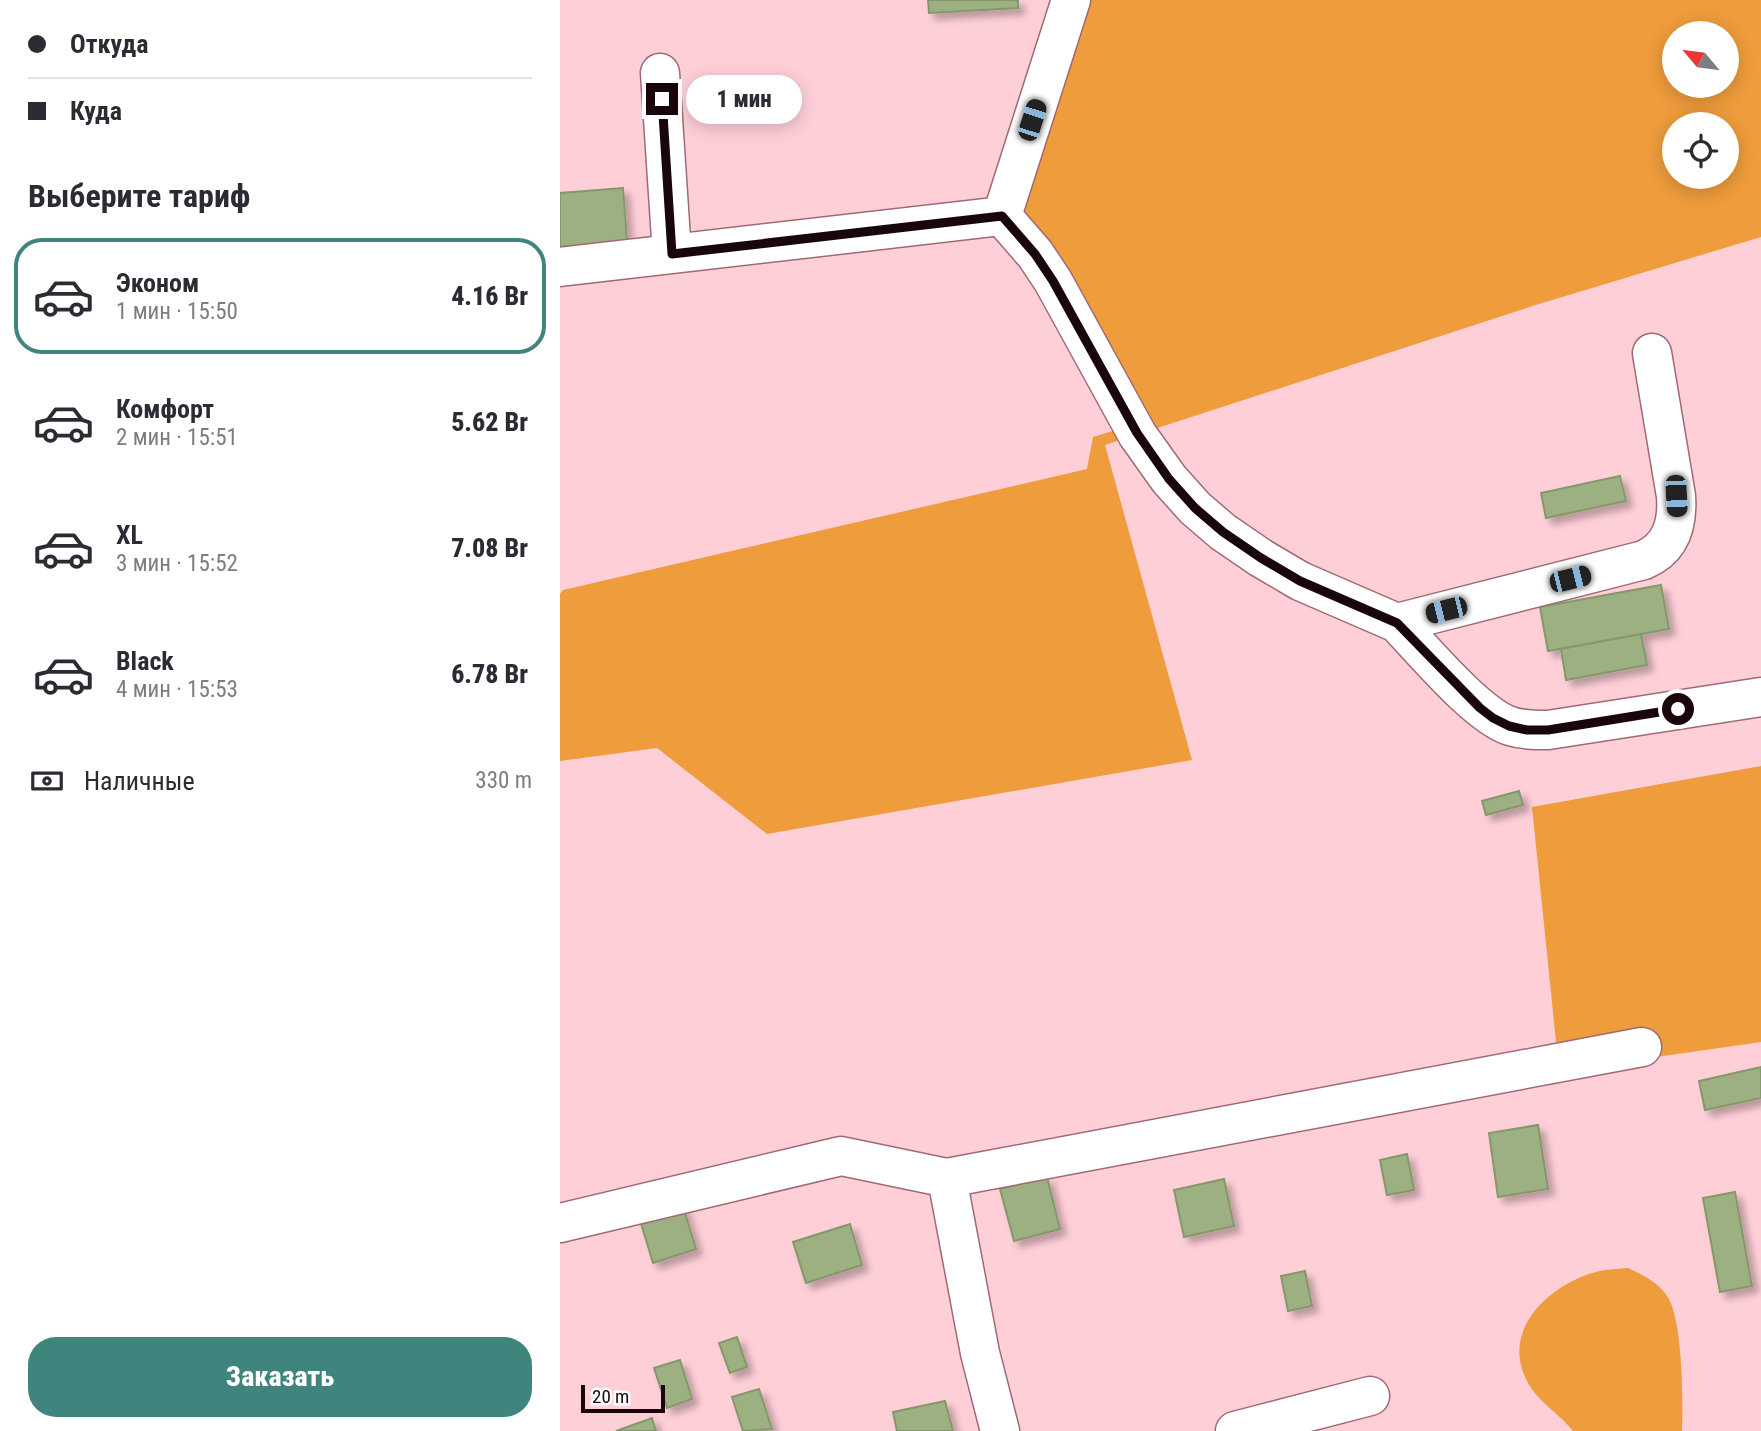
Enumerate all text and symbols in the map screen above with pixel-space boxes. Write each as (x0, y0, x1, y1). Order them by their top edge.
north arrow (1662, 21, 1740, 98)
map controls (1662, 21, 1739, 189)
text: Откуда (70, 29, 148, 59)
callout: 1 мин (686, 74, 802, 124)
route end (646, 83, 678, 115)
text: 1 мин (716, 86, 772, 113)
text: Куда (70, 96, 122, 126)
car (1016, 97, 1049, 143)
button: locate (1662, 112, 1739, 189)
text: Выберите тариф (28, 177, 250, 215)
icon: car (32, 265, 95, 328)
text: Эконом (116, 268, 199, 298)
text: 4.16 Br (451, 281, 528, 311)
text: 1 мин · 15:50 (116, 298, 238, 325)
icon: car (32, 391, 95, 454)
text: Комфорт (116, 394, 214, 424)
text: 5.62 Br (451, 407, 528, 437)
text: 2 мин · 15:51 (116, 424, 238, 451)
car (1665, 474, 1688, 518)
icon: car (32, 517, 95, 580)
text: XL (116, 520, 143, 550)
text: 7.08 Br (451, 533, 528, 563)
text: 3 мин · 15:52 (116, 550, 238, 577)
car (1548, 564, 1593, 594)
car (1424, 595, 1469, 625)
icon: car (32, 643, 95, 706)
text: Black (116, 646, 174, 676)
text: 6.78 Br (451, 659, 528, 689)
text: 4 мин · 15:53 (116, 676, 238, 703)
route start (1662, 693, 1694, 725)
icon: cash (28, 762, 66, 800)
text: Наличные (84, 766, 195, 796)
text: 330 m (475, 767, 532, 794)
button: Заказать (28, 1337, 532, 1417)
scale bar (581, 1382, 665, 1414)
text: 20 m (592, 1385, 629, 1408)

